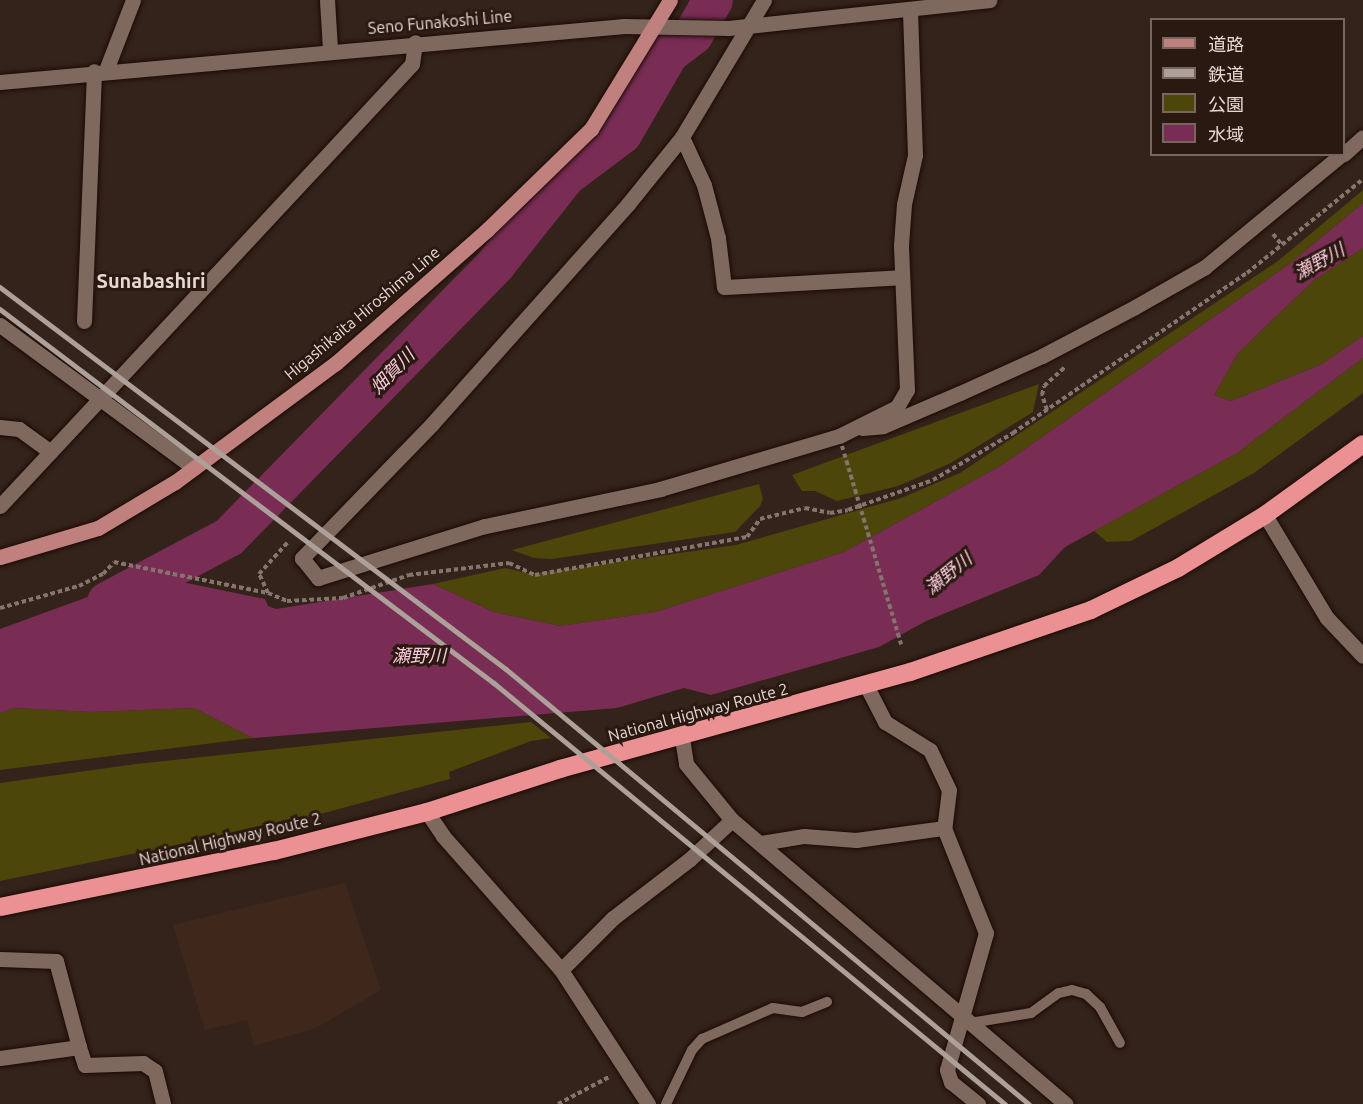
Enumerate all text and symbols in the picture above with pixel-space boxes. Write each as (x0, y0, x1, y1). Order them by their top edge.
street label: Seno Funakoshi Line (367, 6, 513, 38)
legend (1150, 18, 1345, 156)
text: 道路 (1208, 34, 1244, 54)
text: 鉄道 (1208, 64, 1244, 84)
text: 公園 (1208, 94, 1244, 114)
text: 水域 (1208, 124, 1244, 144)
water label: 瀬野川 (1290, 238, 1348, 284)
street label: Higashikaita Hiroshima Line (280, 242, 444, 384)
district label: Sunabashiri (97, 268, 205, 292)
water label: 畑賀川 (365, 344, 419, 398)
water label: 瀬野川 (920, 548, 976, 598)
water label: 瀬野川 (392, 644, 446, 666)
street label: National Highway Route 2 (606, 679, 790, 745)
street label: National Highway Route 2 (137, 809, 323, 869)

